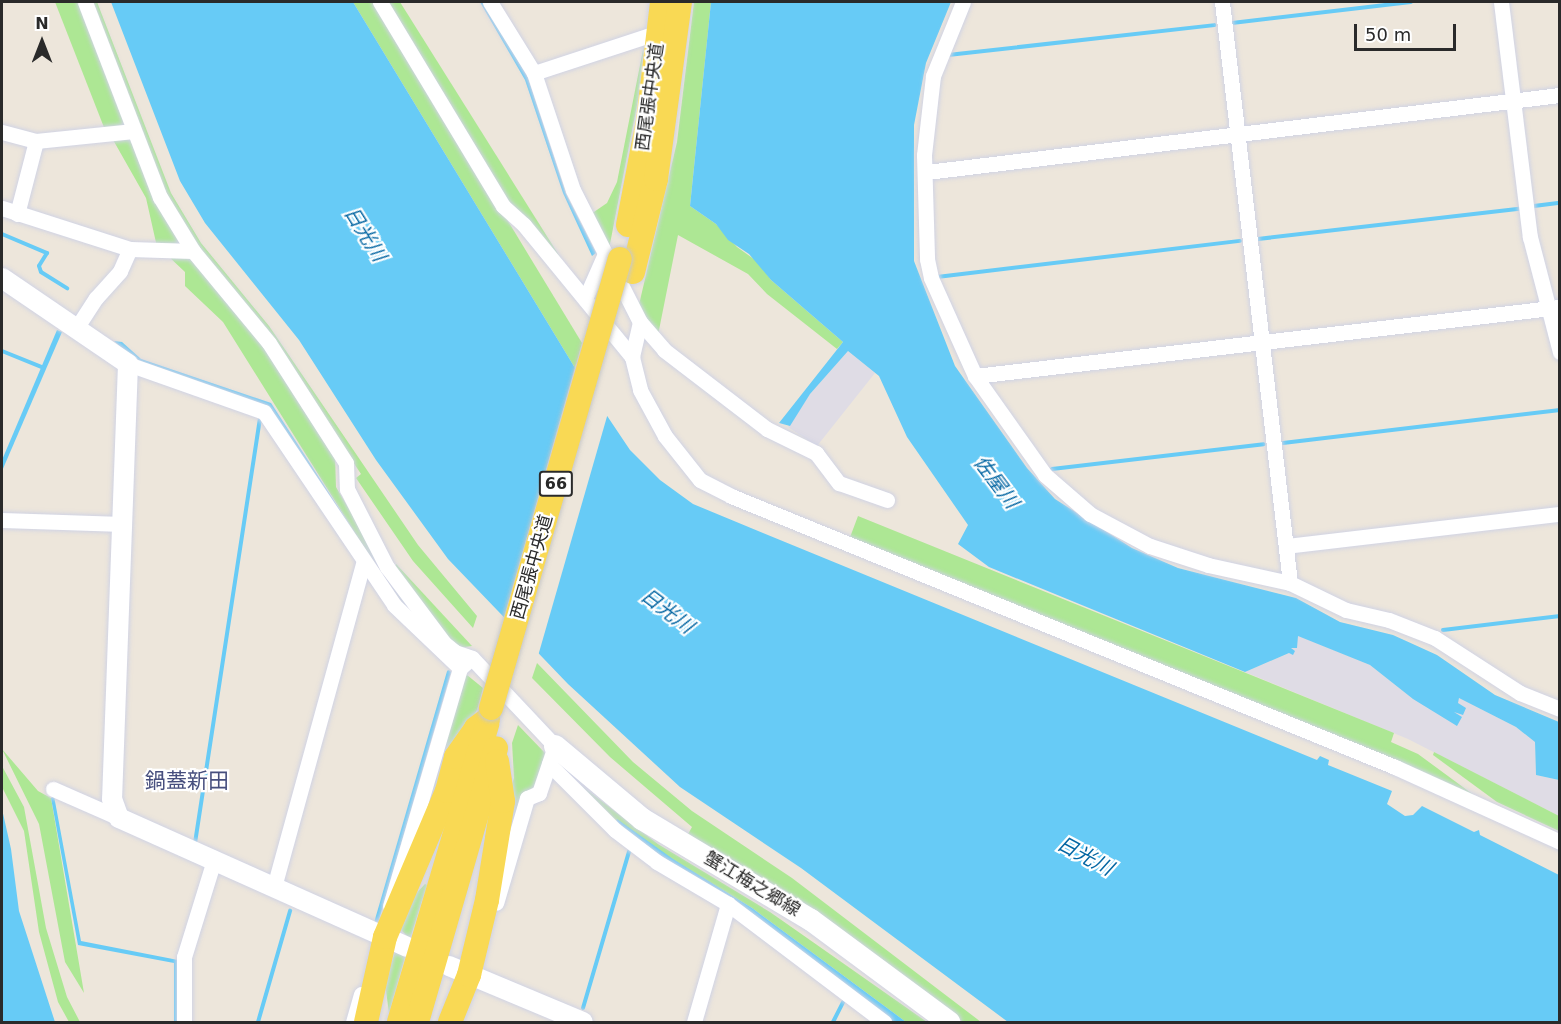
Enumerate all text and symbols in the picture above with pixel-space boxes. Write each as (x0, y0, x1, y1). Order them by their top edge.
north arrow (12, 12, 72, 72)
scale bar (1357, 12, 1459, 50)
text: N (35, 14, 49, 33)
text: 50 m (1365, 24, 1411, 45)
street label: 西尾張中央道 (632, 42, 668, 152)
water label: 日光川 (339, 202, 391, 266)
water label: 佐屋川 (968, 451, 1024, 513)
road number: 66 (538, 471, 574, 497)
street label: 西尾張中央道 (507, 512, 557, 622)
water label: 日光川 (636, 583, 698, 639)
district label: 鍋蓋新田 (145, 768, 229, 794)
water label: 日光川 (1053, 831, 1117, 881)
street label: 蟹江梅之郷線 (700, 847, 804, 921)

